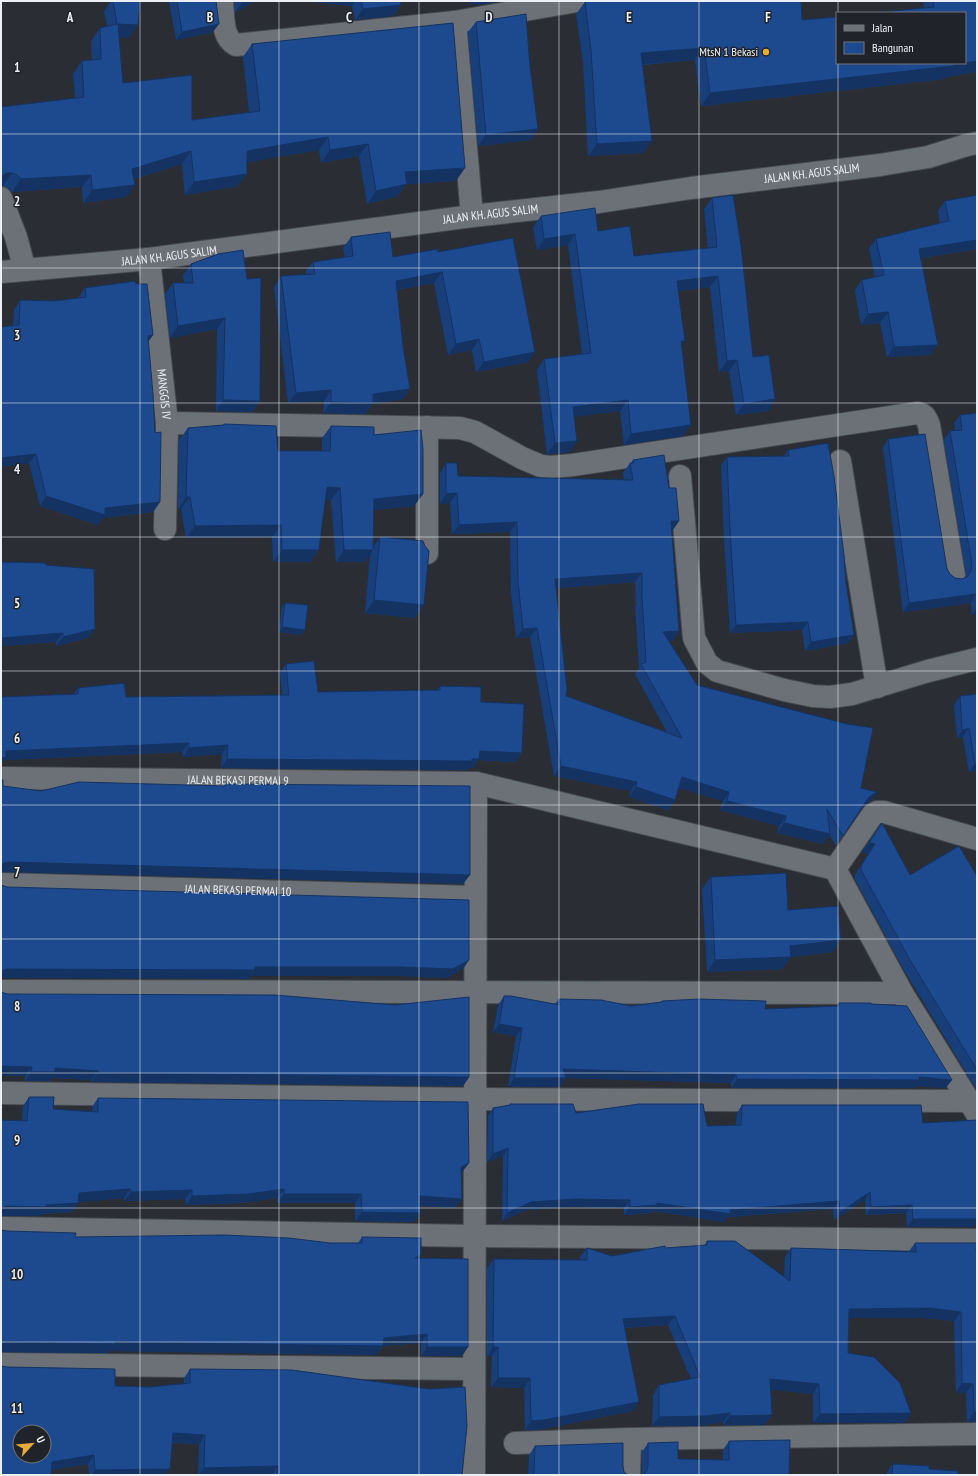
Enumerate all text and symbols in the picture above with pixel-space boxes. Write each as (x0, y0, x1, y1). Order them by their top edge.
text: A (66, 9, 74, 26)
text: B (207, 9, 213, 26)
text: C (346, 9, 352, 26)
text: D (486, 9, 493, 26)
text: E (626, 9, 632, 26)
text: F (765, 9, 771, 26)
legend (836, 12, 966, 64)
text: Jalan (871, 20, 893, 35)
text: Bangunan (872, 40, 913, 55)
place label: MtsN 1 Bekasi (699, 44, 758, 59)
marker: MtsN 1 Bekasi (761, 47, 771, 57)
text: 1 (14, 59, 20, 76)
street label: JALAN KH. AGUS SALIM (762, 160, 860, 186)
text: 2 (14, 193, 20, 210)
street label: JALAN KH. AGUS SALIM (441, 201, 539, 227)
street label: JALAN KH. AGUS SALIM (120, 242, 218, 268)
text: 3 (14, 327, 20, 344)
street label: MANGGIS IV (154, 368, 175, 420)
text: 4 (14, 461, 21, 478)
text: 5 (14, 595, 20, 612)
text: 6 (14, 730, 20, 747)
street label: JALAN BEKASI PERMAI 9 (186, 772, 289, 788)
text: 7 (14, 864, 20, 881)
street label: JALAN BEKASI PERMAI 10 (183, 881, 292, 899)
text: 8 (14, 998, 20, 1015)
text: 9 (14, 1132, 20, 1149)
text: 10 (11, 1266, 23, 1283)
text: 11 (11, 1400, 23, 1417)
north arrow (12, 1424, 52, 1464)
text: U (33, 1434, 49, 1445)

